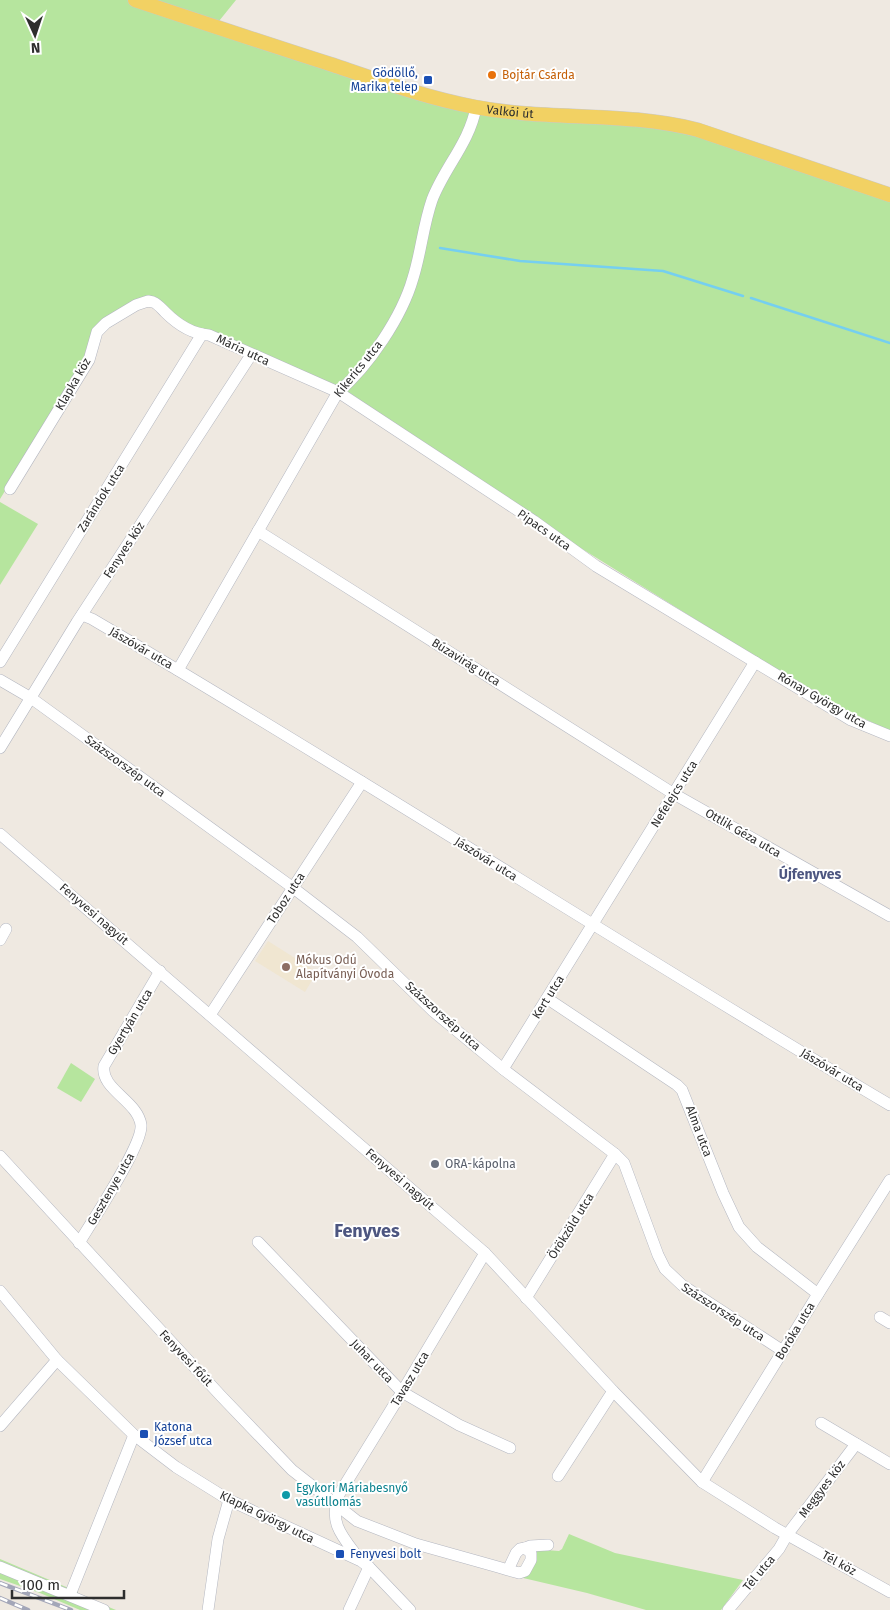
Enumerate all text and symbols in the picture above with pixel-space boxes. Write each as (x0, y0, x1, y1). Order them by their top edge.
north arrow (10, 10, 60, 60)
text: N (31, 39, 41, 56)
place label: Gödöllő, Marika telep (351, 66, 418, 94)
place label: Bojtár Csárda (502, 68, 575, 82)
marker: Bojtár Csárda (486, 69, 498, 81)
marker: Gödöllő, Marika telep (422, 74, 434, 86)
street label: Valkói út (486, 102, 535, 121)
street label: Mária utca (214, 332, 272, 368)
street label: Kikerics utca (331, 338, 385, 400)
street label: Klapka köz (52, 355, 94, 413)
street label: Zarándok utca (75, 462, 127, 534)
street label: Pipacs utca (515, 507, 573, 553)
street label: Fenyves köz (101, 519, 147, 581)
street label: Jászóvár utca (107, 624, 175, 672)
street label: Búzavirág utca (429, 635, 503, 689)
street label: Rónay György utca (775, 669, 869, 731)
street label: Százszorszép utca (82, 732, 168, 800)
street label: Nefelejcs utca (648, 758, 700, 830)
street label: Ottlik Géza utca (703, 806, 783, 860)
street label: Jászóvár utca (452, 834, 520, 884)
district label: Újfenyves (779, 865, 841, 883)
street label: Toboz utca (264, 870, 308, 926)
street label: Fenyvesi nagyút (57, 880, 132, 948)
place label: Mókus Odú Alapítványi Óvoda (296, 953, 394, 981)
marker: Mókus Odú Alapítványi Óvoda (280, 961, 292, 973)
street label: Kert utca (529, 973, 567, 1021)
street label: Százszorszép utca (403, 979, 483, 1053)
street label: Gyertyán utca (105, 986, 155, 1058)
street label: Jászóvár utca (798, 1046, 866, 1094)
street label: Alma utca (683, 1103, 715, 1159)
street label: Fenyvesi nagyút (363, 1145, 438, 1213)
street label: Gesztenye utca (85, 1150, 137, 1228)
place label: ORA-kápolna (445, 1157, 516, 1171)
marker: ORA-kápolna (429, 1158, 441, 1170)
street label: Örökzöld utca (543, 1189, 597, 1262)
district label: Fenyves (334, 1220, 400, 1242)
street label: Százszorszép utca (679, 1280, 767, 1344)
street label: Boróka utca (772, 1300, 818, 1362)
street label: Fenyvesi főút (156, 1327, 216, 1389)
street label: Juhar utca (348, 1336, 396, 1386)
street label: Tavasz utca (388, 1349, 432, 1409)
place label: Katona József utca (154, 1420, 212, 1448)
marker: Katona József utca (138, 1428, 150, 1440)
street label: Meggyes köz (796, 1458, 848, 1520)
place label: Egykori Máriabesnyő vasútllomás (296, 1481, 408, 1509)
street label: Klapka György utca (217, 1488, 317, 1546)
marker: Egykori Máriabesnyő vasútllomás (280, 1489, 292, 1501)
place label: Fenyvesi bolt (350, 1547, 422, 1561)
marker: Fenyvesi bolt (334, 1548, 346, 1560)
street label: Tél köz (819, 1548, 859, 1578)
street label: Tél utca (740, 1552, 778, 1594)
scale bar (12, 1568, 125, 1600)
text: 100 m (20, 1576, 60, 1594)

